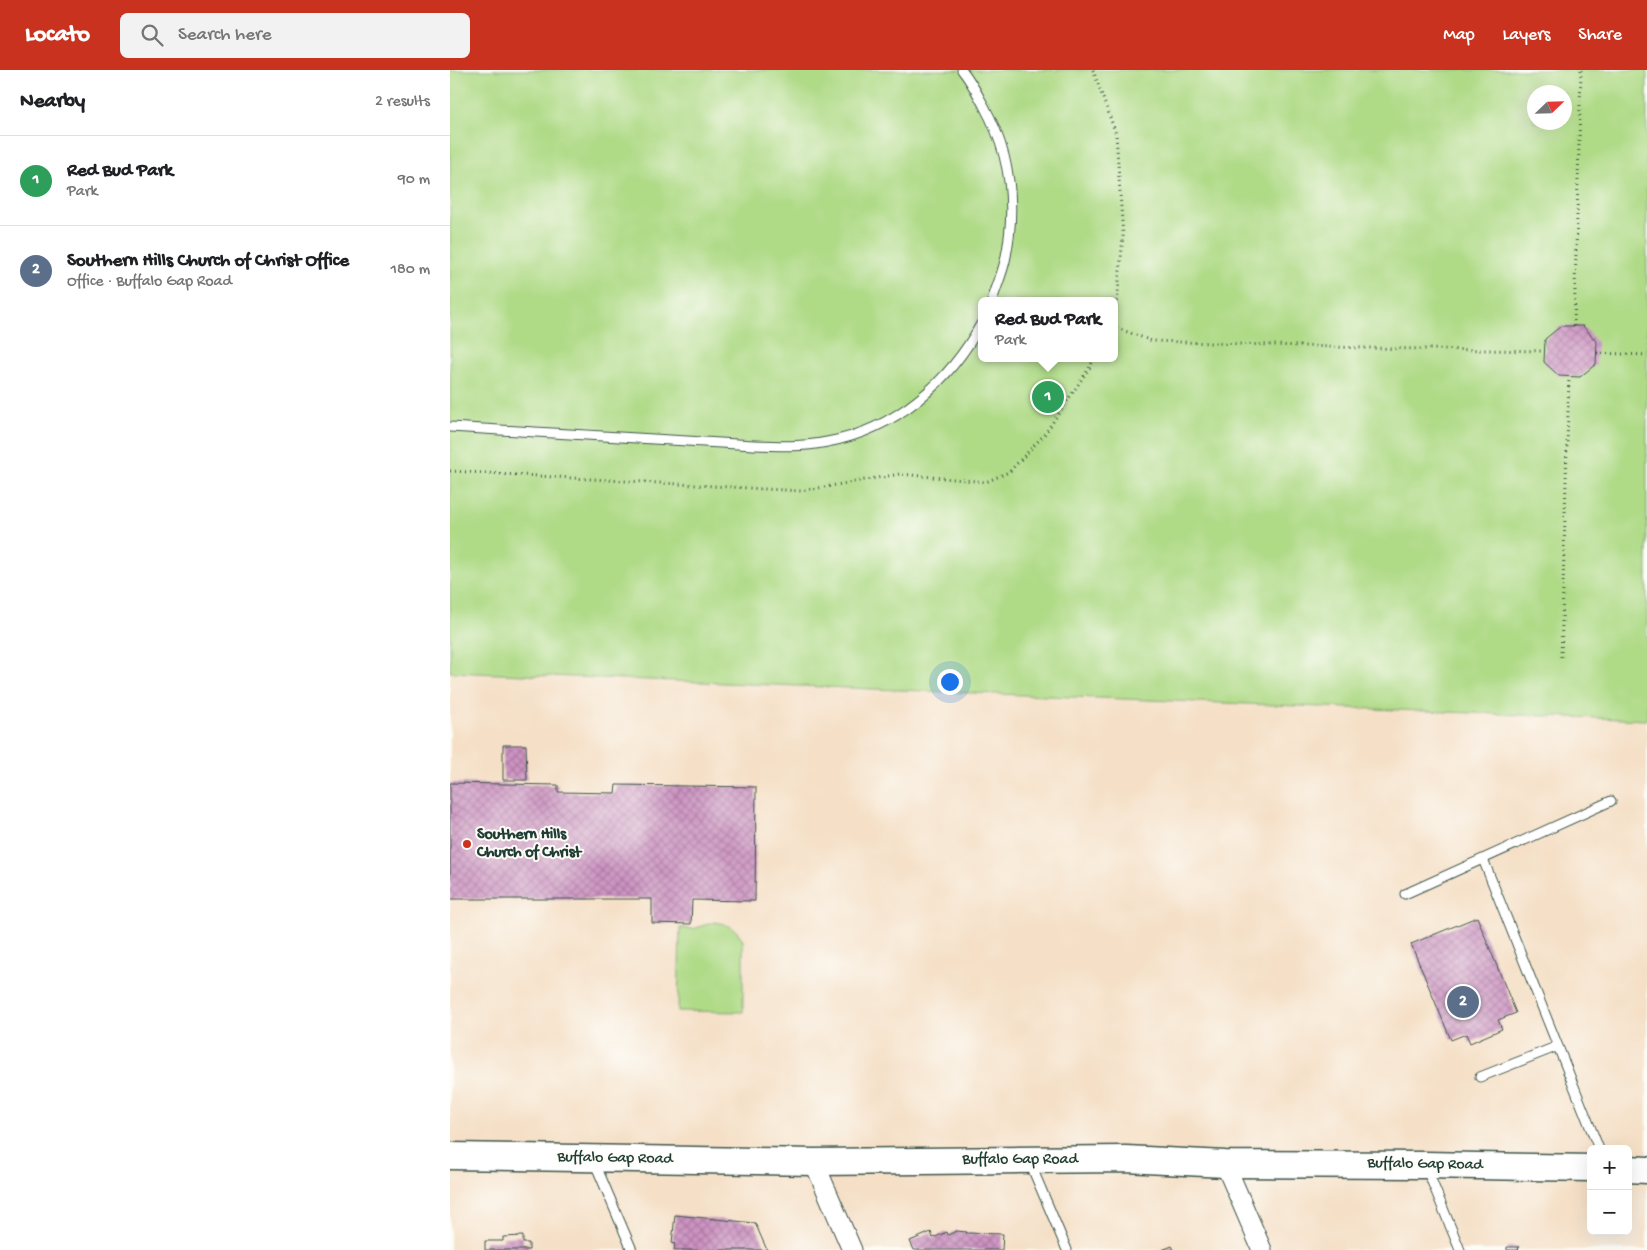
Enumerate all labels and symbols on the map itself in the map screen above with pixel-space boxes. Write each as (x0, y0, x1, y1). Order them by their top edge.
north arrow (1527, 85, 1572, 130)
pin: 1 (1032, 378, 1064, 416)
your location (937, 669, 963, 695)
place label: Southern Hills Church of Christ (476, 826, 583, 863)
marker: Southern Hills Church of Christ (461, 838, 473, 850)
pin: 2 (1447, 983, 1479, 1021)
street label: Buffalo Gap Road (556, 1148, 675, 1170)
street label: Buffalo Gap Road (961, 1151, 1079, 1170)
street label: Buffalo Gap Road (1366, 1154, 1485, 1176)

